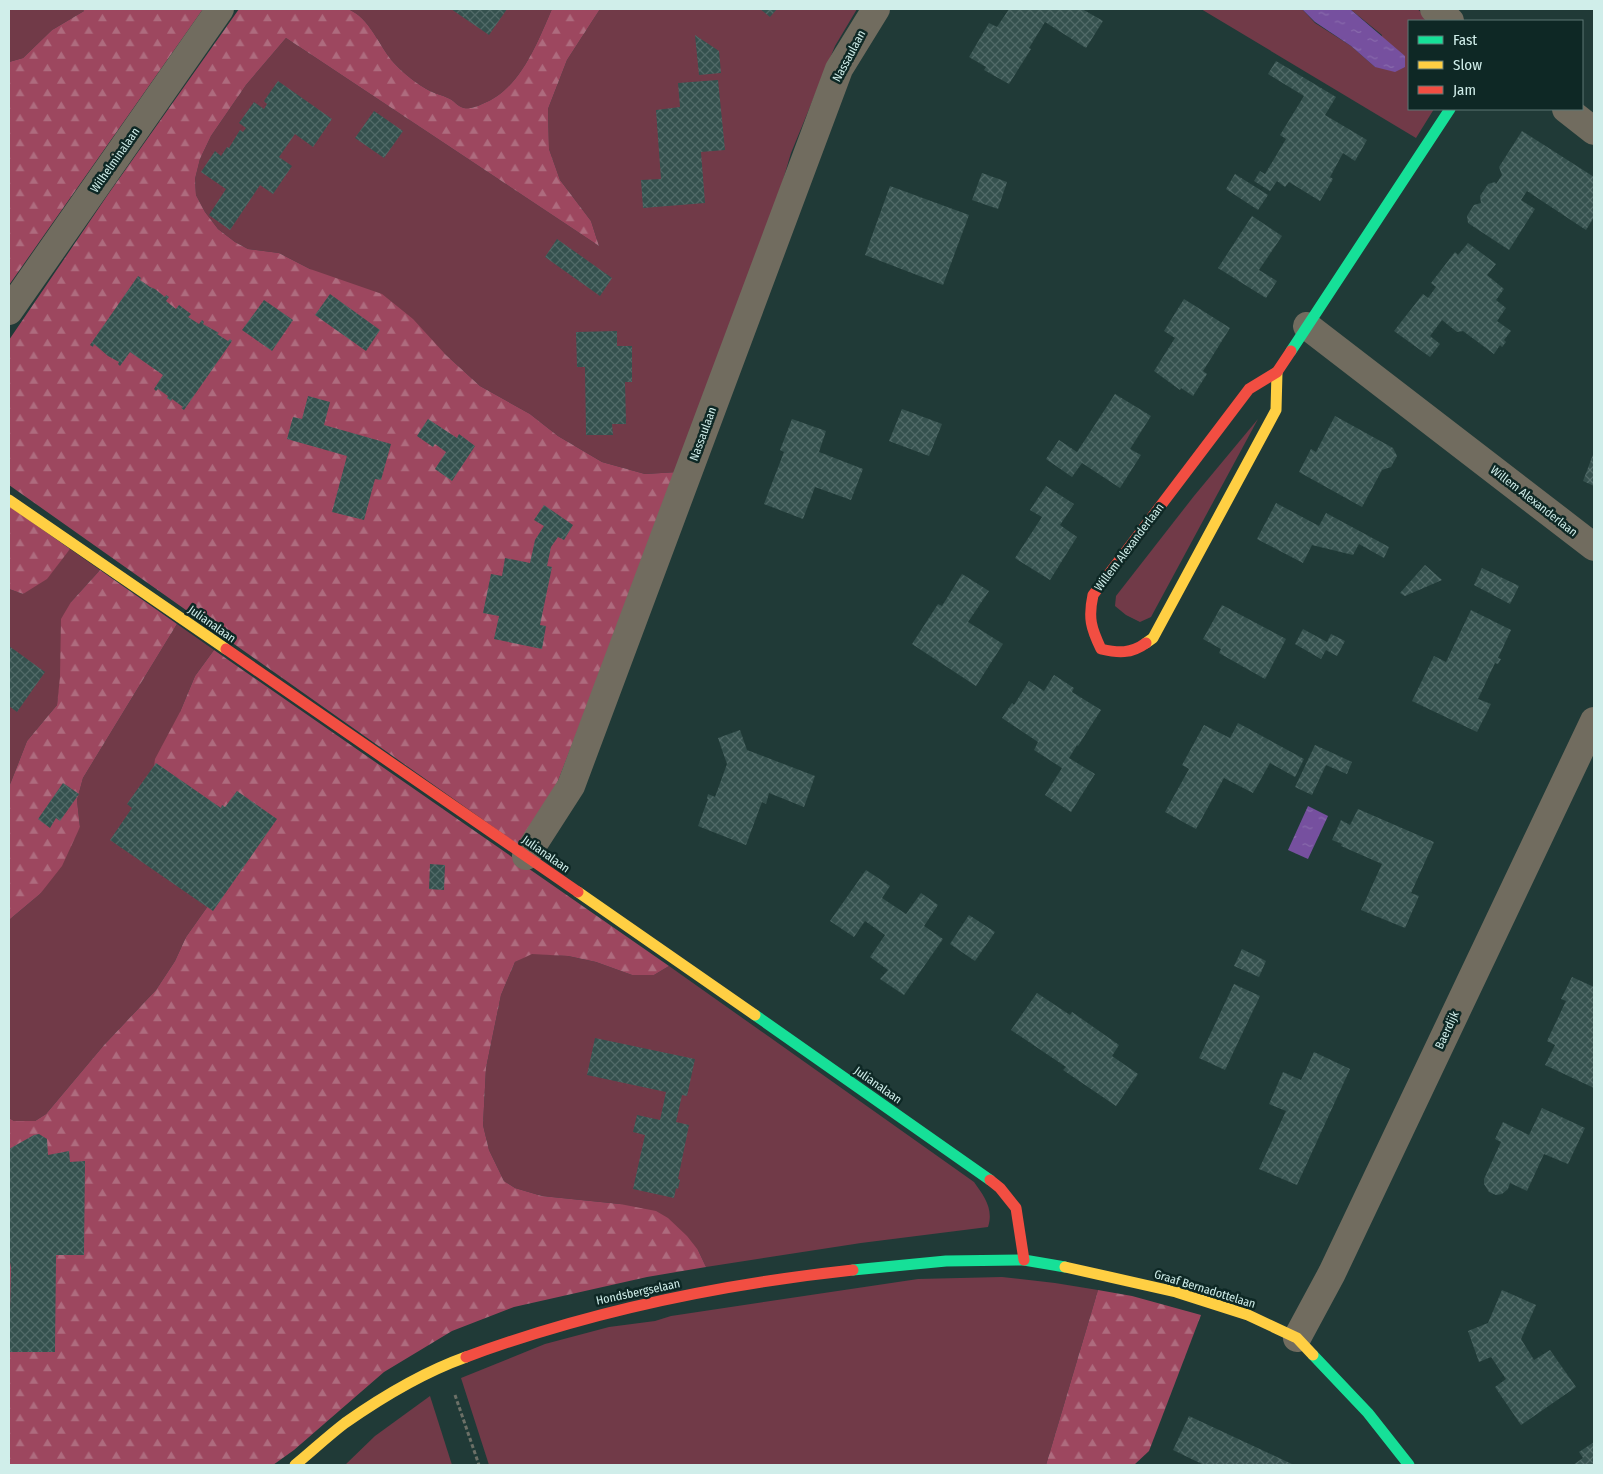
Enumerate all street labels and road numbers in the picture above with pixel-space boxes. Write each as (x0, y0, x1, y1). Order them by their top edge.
street label: Nassaulaan (830, 28, 868, 84)
street label: Wilhelminalaan (87, 125, 143, 195)
street label: Nassaulaan (687, 405, 719, 463)
street label: Willem Alexanderlaan (1488, 463, 1580, 539)
street label: Willem Alexanderlaan (1091, 500, 1167, 594)
street label: Julianalaan (186, 603, 238, 645)
street label: Julianalaan (520, 833, 572, 875)
street label: Baerdijk (1432, 1008, 1462, 1051)
street label: Julianalaan (852, 1064, 904, 1106)
street label: Graaf Bernadottelaan (1153, 1267, 1257, 1311)
street label: Hondsbergselaan (595, 1276, 681, 1308)

